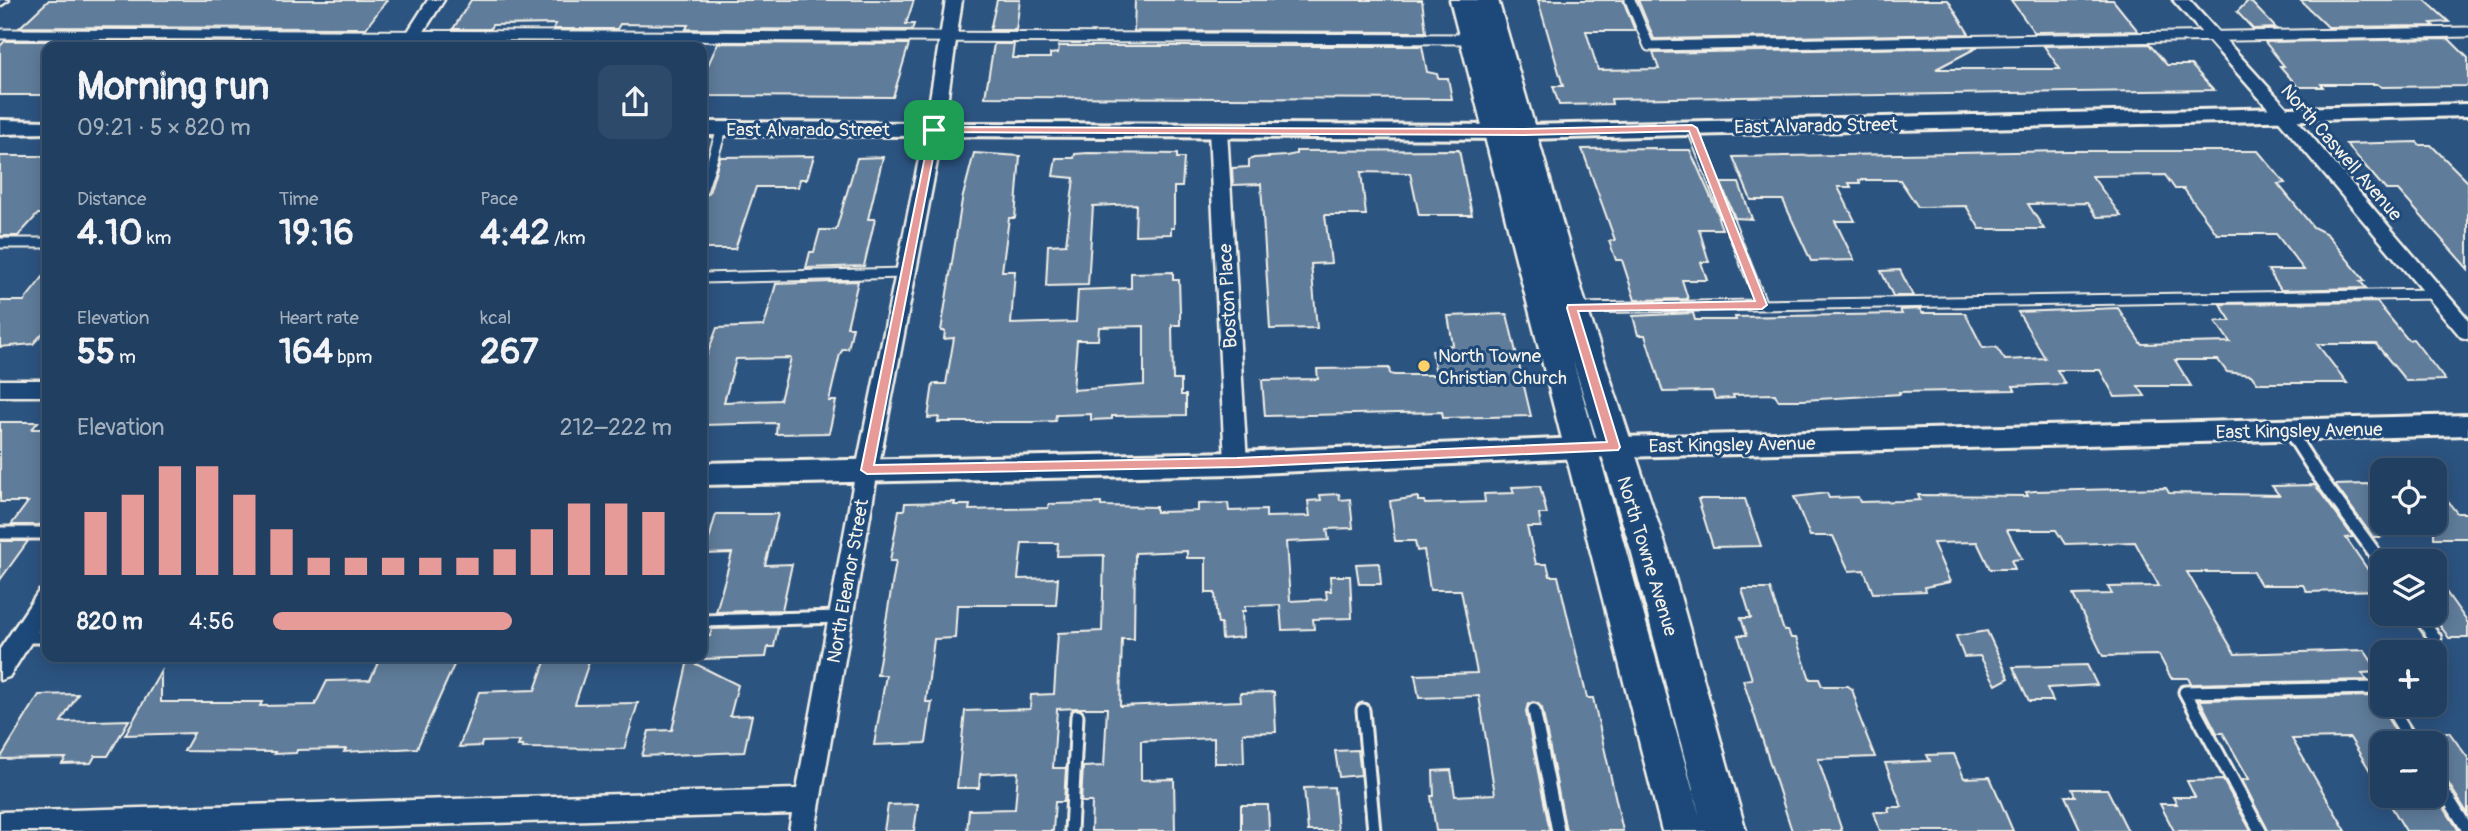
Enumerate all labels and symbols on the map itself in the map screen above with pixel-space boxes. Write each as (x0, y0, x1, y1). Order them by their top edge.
street label: North Caswell Avenue (2275, 79, 2408, 226)
pin (904, 100, 964, 160)
street label: East Alvarado Street (1734, 113, 1898, 139)
street label: East Alvarado Street (726, 118, 890, 142)
street label: Boston Place (1213, 242, 1243, 349)
place label: North Towne Christian Church (1438, 344, 1567, 390)
marker: North Towne Christian Church (1416, 358, 1432, 374)
street label: East Kingsley Avenue (2215, 418, 2383, 444)
street label: East Kingsley Avenue (1648, 432, 1816, 458)
street label: North Towne Avenue (1611, 474, 1683, 640)
street label: North Eleanor Street (822, 497, 874, 665)

